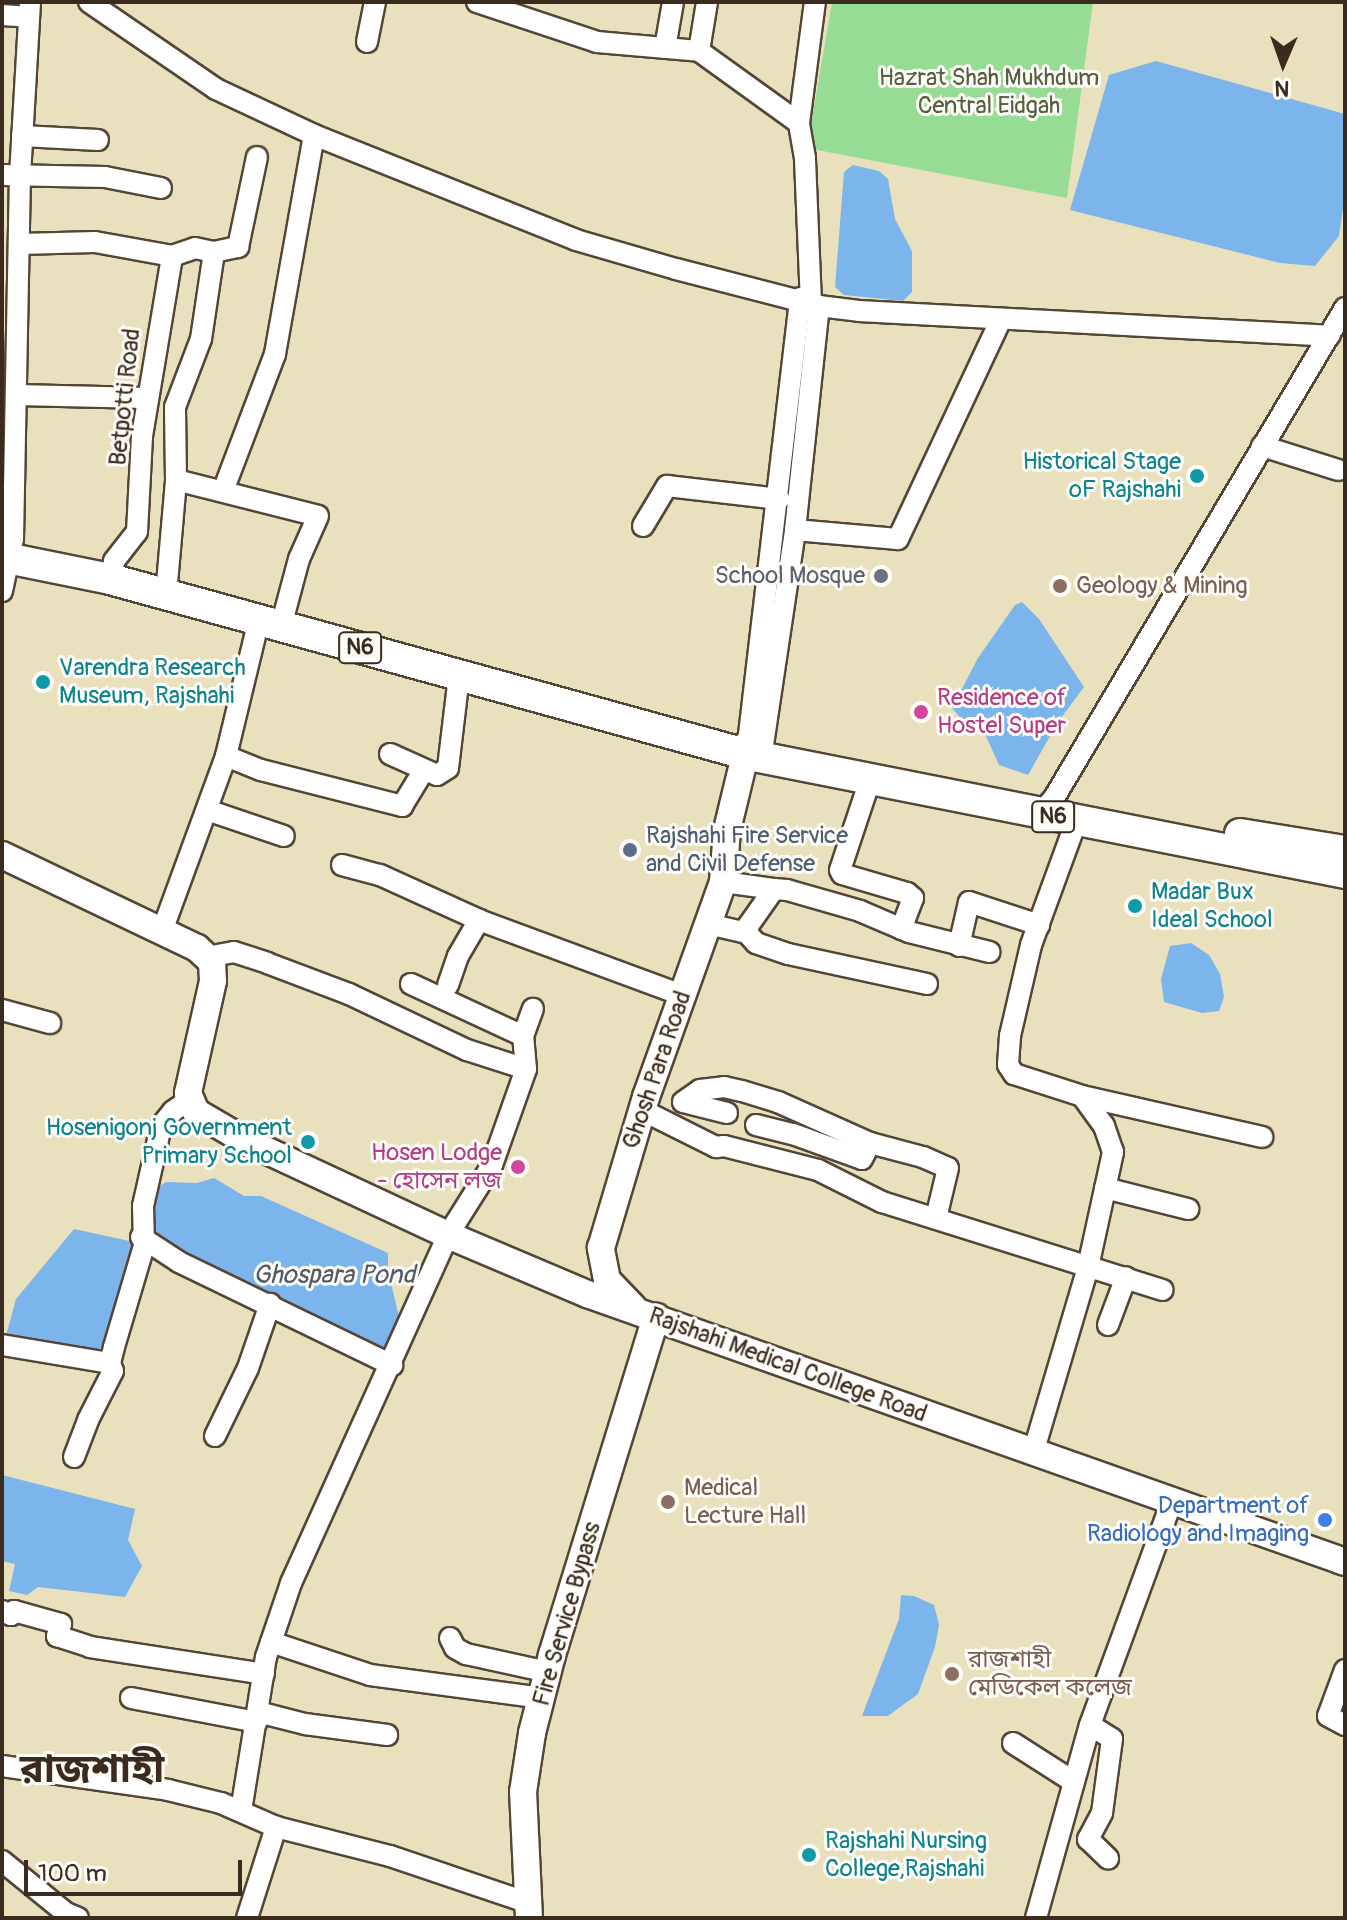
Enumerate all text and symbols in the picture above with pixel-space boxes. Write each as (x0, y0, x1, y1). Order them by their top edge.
north arrow (1243, 24, 1323, 104)
park label: Hazrat Shah Mukhdum Central Eidgah (879, 64, 1099, 120)
text: N (1274, 74, 1290, 102)
street label: Betpotti Road (103, 327, 147, 467)
place label: Historical Stage oF Rajshahi (1022, 448, 1181, 504)
marker: Historical Stage oF Rajshahi (1188, 467, 1206, 485)
place label: School Mosque (715, 562, 865, 590)
marker: School Mosque (872, 567, 890, 585)
place label: Geology & Mining (1076, 572, 1248, 600)
marker: Geology & Mining (1051, 577, 1069, 595)
road number: N6 (338, 630, 382, 666)
place label: Varendra Research Museum, Rajshahi (59, 654, 246, 710)
marker: Varendra Research Museum, Rajshahi (34, 673, 52, 691)
place label: Residence of Hostel Super (937, 684, 1067, 740)
marker: Residence of Hostel Super (912, 703, 930, 721)
road number: N6 (1031, 799, 1075, 835)
place label: Rajshahi Fire Service and Civil Defense (646, 822, 848, 878)
marker: Rajshahi Fire Service and Civil Defense (621, 841, 639, 859)
place label: Madar Bux Ideal School (1151, 878, 1273, 934)
marker: Madar Bux Ideal School (1126, 897, 1144, 915)
street label: Ghosh Para Road (616, 987, 698, 1153)
place label: Hosenigonj Government Primary School (46, 1114, 292, 1170)
marker: Hosenigonj Government Primary School (299, 1133, 317, 1151)
place label: Hosen Lodge - হোসেন লজ (371, 1139, 502, 1195)
marker: Hosen Lodge - হোসেন লজ (509, 1158, 527, 1176)
water label: Ghospara Pond (253, 1260, 415, 1292)
street label: Rajshahi Medical College Road (645, 1301, 931, 1429)
place label: Medical Lecture Hall (684, 1474, 806, 1530)
place label: Department of Radiology and Imaging (1087, 1492, 1309, 1548)
marker: Medical Lecture Hall (659, 1493, 677, 1511)
marker: Department of Radiology and Imaging (1316, 1511, 1334, 1529)
street label: Fire Service Bypass (527, 1519, 607, 1709)
place label: রাজশাহী মেডিকেল কলেজ (968, 1646, 1132, 1702)
marker: রাজশাহী মেডিকেল কলেজ (943, 1665, 961, 1683)
district label: রাজশাহী (20, 1746, 164, 1794)
place label: Rajshahi Nursing College,Rajshahi (825, 1827, 987, 1883)
scale bar (28, 1844, 246, 1894)
marker: Rajshahi Nursing College,Rajshahi (800, 1846, 818, 1864)
text: 100 m (38, 1859, 107, 1888)

